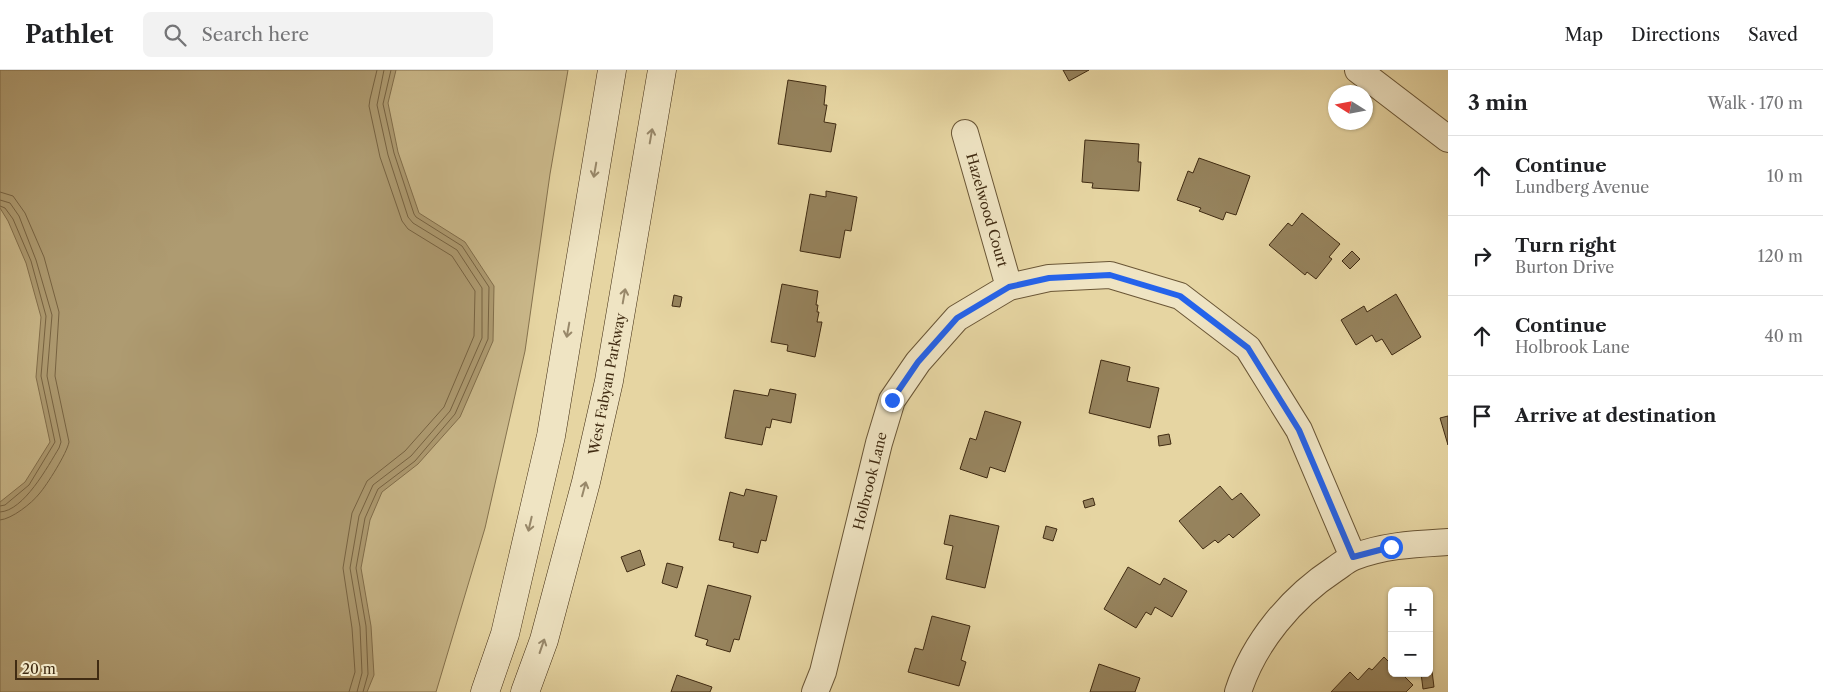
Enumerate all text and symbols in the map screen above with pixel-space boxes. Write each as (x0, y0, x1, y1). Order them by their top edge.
search box (143, 12, 493, 57)
text: Pathlet (25, 20, 113, 49)
icon: search (161, 21, 189, 49)
text: Search here (201, 23, 309, 46)
text: Map (1564, 24, 1603, 46)
text: Directions (1631, 24, 1720, 46)
text: Saved (1748, 24, 1798, 46)
north arrow (1328, 85, 1373, 130)
text: 3 min (1468, 90, 1528, 115)
text: Walk · 170 m (1708, 93, 1803, 113)
one-way arrow (647, 128, 657, 144)
street label: Hazelwood Court (962, 151, 1012, 269)
text: Continue (1515, 154, 1607, 177)
one-way arrow (590, 161, 600, 177)
icon: ahead (1468, 162, 1496, 190)
text: 10 m (1767, 166, 1803, 186)
text: Lundberg Avenue (1515, 177, 1649, 197)
text: Turn right (1515, 234, 1616, 257)
icon: right (1468, 242, 1496, 270)
text: 120 m (1758, 246, 1803, 266)
text: Burton Drive (1515, 257, 1614, 277)
one-way arrow (619, 288, 629, 304)
street label: West Fabyan Parkway (584, 311, 630, 457)
text: Continue (1515, 314, 1607, 337)
one-way arrow (563, 322, 573, 338)
icon: ahead (1468, 322, 1496, 350)
text: 40 m (1764, 326, 1803, 346)
text: Holbrook Lane (1515, 337, 1630, 357)
route end (881, 389, 904, 412)
icon: arrive (1468, 402, 1496, 430)
text: Arrive at destination (1515, 404, 1716, 427)
street label: Holbrook Lane (849, 430, 891, 532)
one-way arrow (580, 482, 590, 498)
one-way arrow (525, 515, 534, 531)
route start (1380, 536, 1403, 559)
map controls (1388, 587, 1433, 677)
button: + (1388, 587, 1433, 632)
button: − (1388, 632, 1433, 677)
one-way arrow (537, 638, 547, 654)
scale bar (15, 657, 99, 680)
text: 20 m (22, 660, 56, 678)

